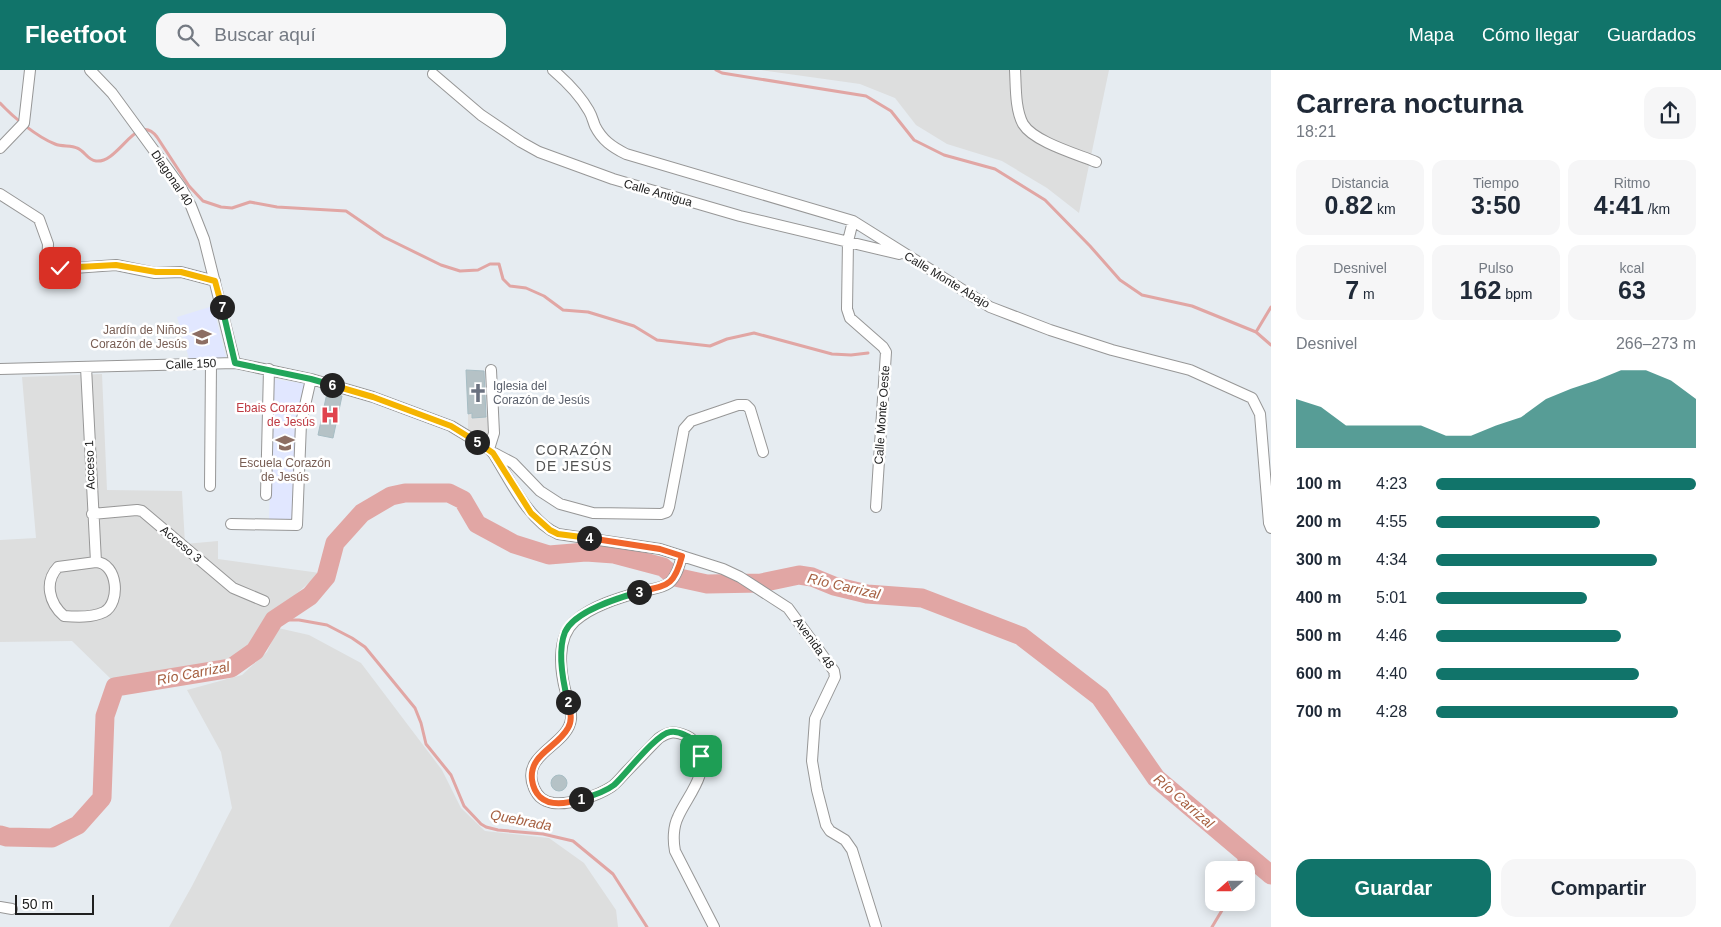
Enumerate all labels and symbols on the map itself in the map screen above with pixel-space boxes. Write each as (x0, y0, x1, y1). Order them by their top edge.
street label: Diagonal 40 (148, 148, 196, 209)
street label: Calle Antigua (622, 177, 694, 210)
pin (39, 247, 81, 289)
street label: Calle Monte Abajo (902, 249, 993, 311)
pin: 7 (210, 294, 234, 320)
place label: Jardín de Niños Corazón de Jesús (90, 323, 187, 351)
school or university icon: Jardín de Niños Corazón de Jesús (191, 326, 213, 348)
street label: Calle 150 (165, 356, 217, 372)
street label: Calle Monte Oeste (872, 365, 892, 465)
pin: 6 (320, 372, 344, 398)
place label: Iglesia del Corazón de Jesús (493, 379, 590, 407)
church icon: Iglesia del Corazón de Jesús (467, 382, 489, 404)
place label: Ebais Corazón de Jesús (236, 401, 315, 429)
hospital icon: Ebais Corazón de Jesús (319, 404, 341, 426)
pin: 5 (464, 430, 490, 454)
school or university icon: Escuela Corazón de Jesús (274, 432, 296, 454)
street label: Acceso 1 (82, 440, 98, 490)
district label: CORAZÓN DE JESÚS (536, 442, 613, 474)
place label: Escuela Corazón de Jesús (239, 456, 331, 484)
street label: Acceso 3 (158, 523, 205, 565)
pin: 4 (576, 526, 602, 550)
water label: Río Carrizal (806, 570, 883, 602)
pin: 3 (626, 580, 652, 604)
street label: Avenida 48 (791, 615, 837, 672)
water label: Río Carrizal (155, 658, 232, 688)
pin: 2 (556, 690, 580, 714)
pin (680, 735, 722, 777)
water label: Río Carrizal (1151, 771, 1218, 832)
pin: 1 (568, 786, 594, 812)
water label: Quebrada (489, 806, 553, 834)
north arrow (1205, 861, 1255, 911)
scale bar (15, 892, 94, 915)

